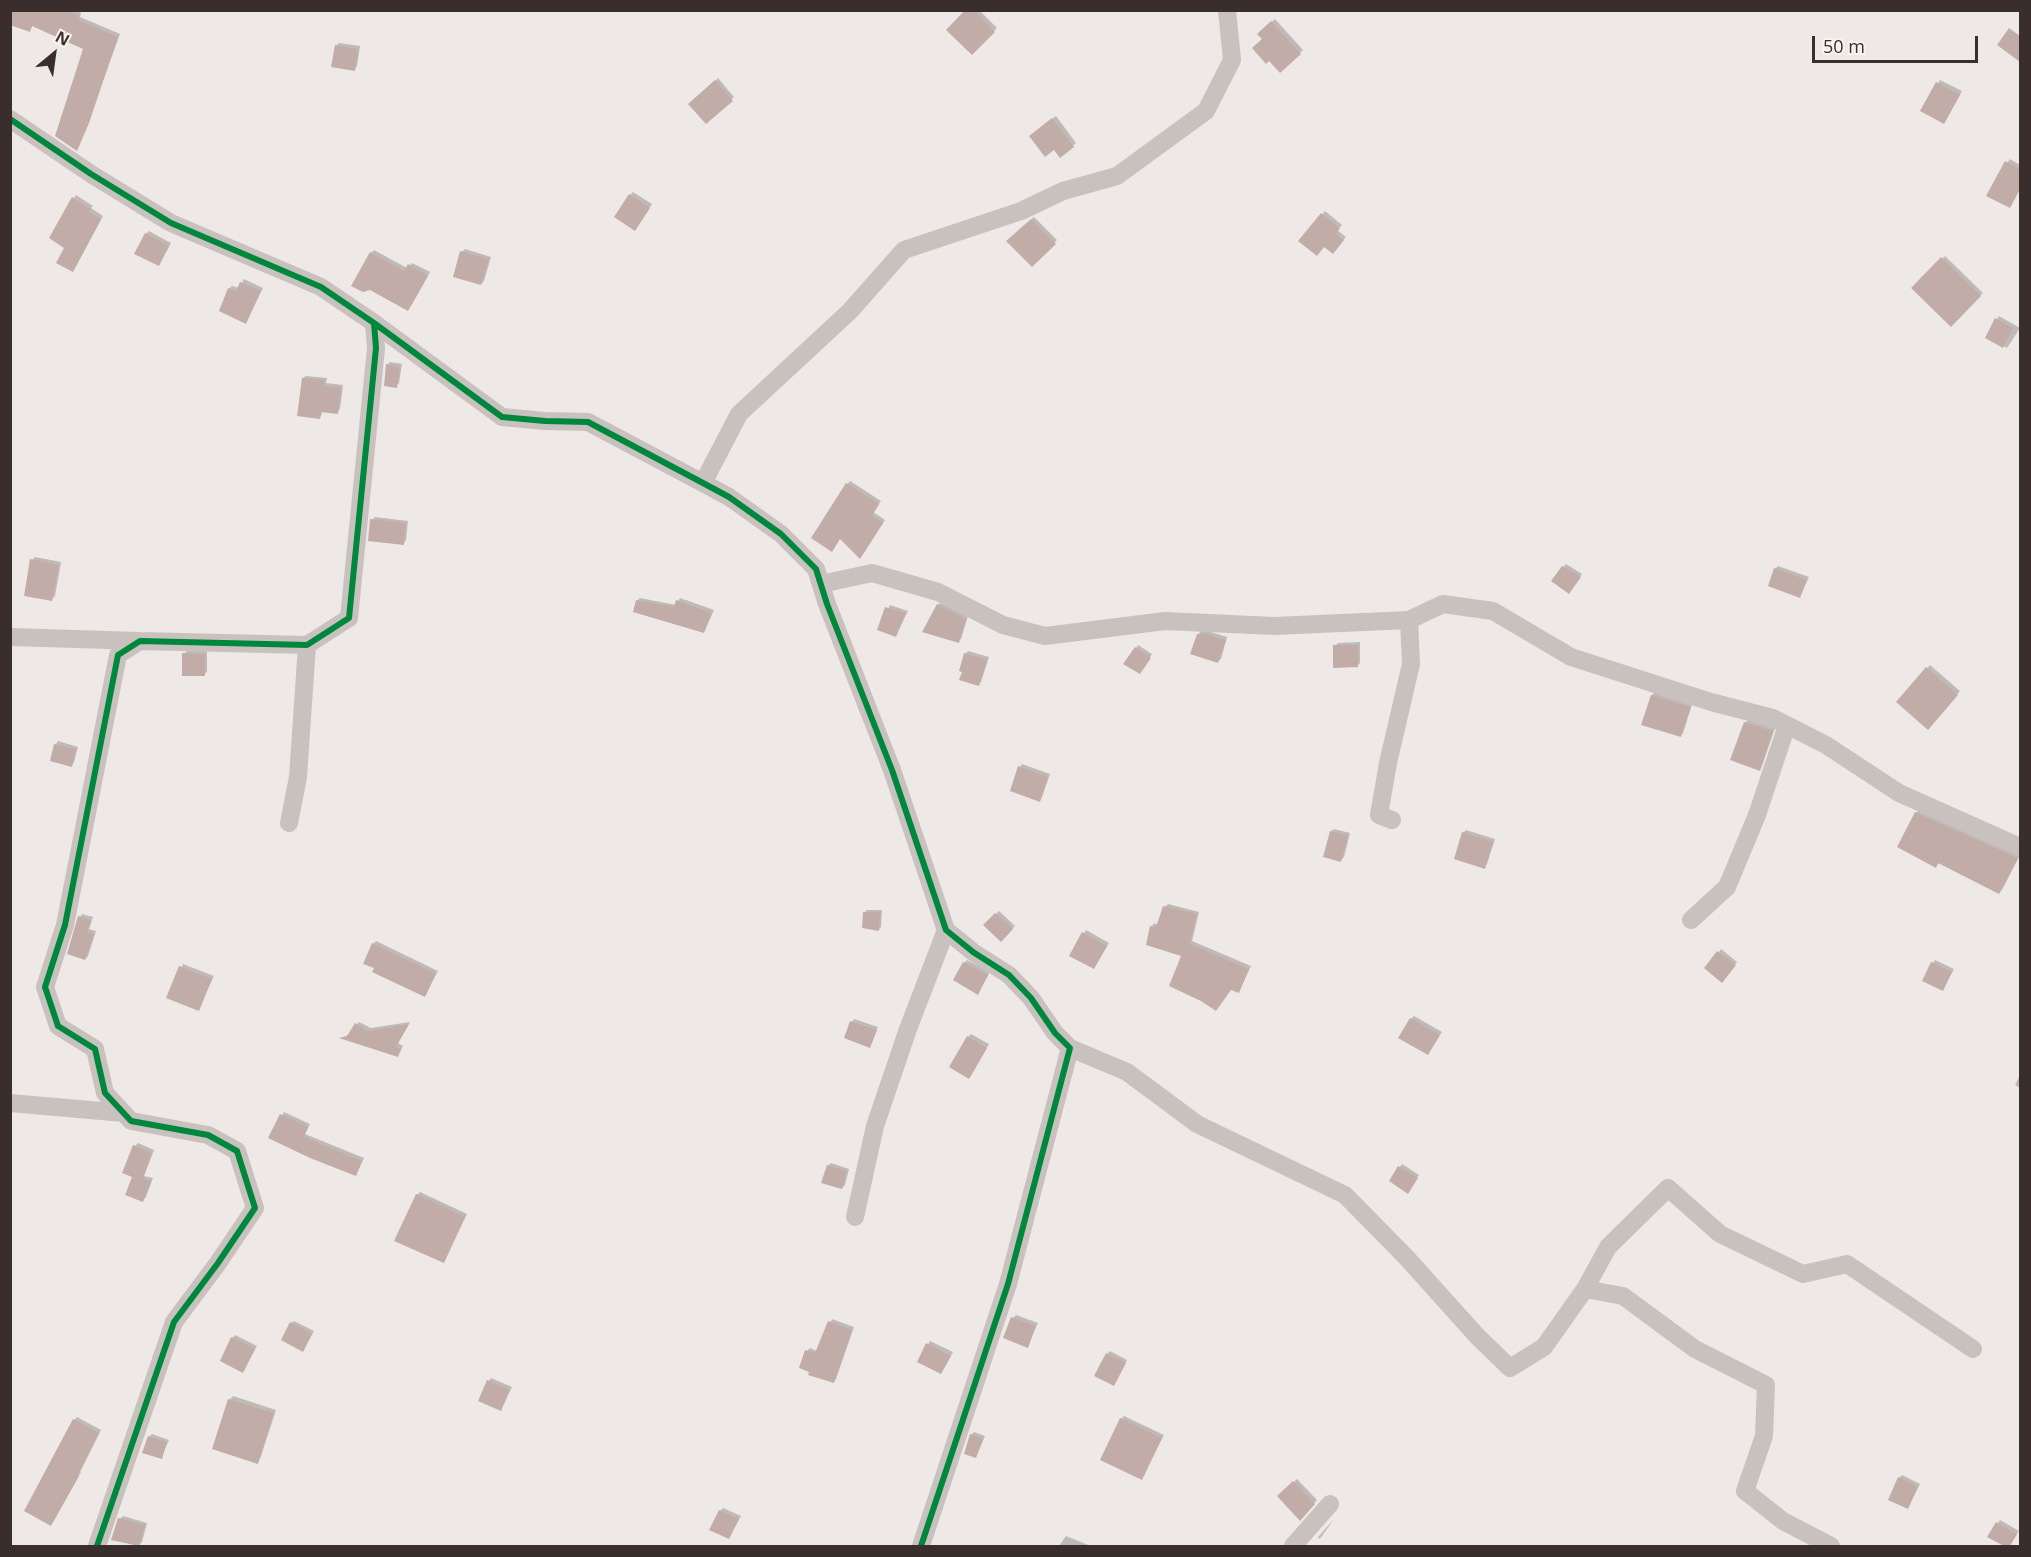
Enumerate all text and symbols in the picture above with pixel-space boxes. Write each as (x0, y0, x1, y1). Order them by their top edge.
north arrow (24, 24, 84, 84)
scale bar (1815, 24, 1982, 62)
text: N (52, 25, 74, 51)
text: 50 m (1823, 34, 1865, 58)

